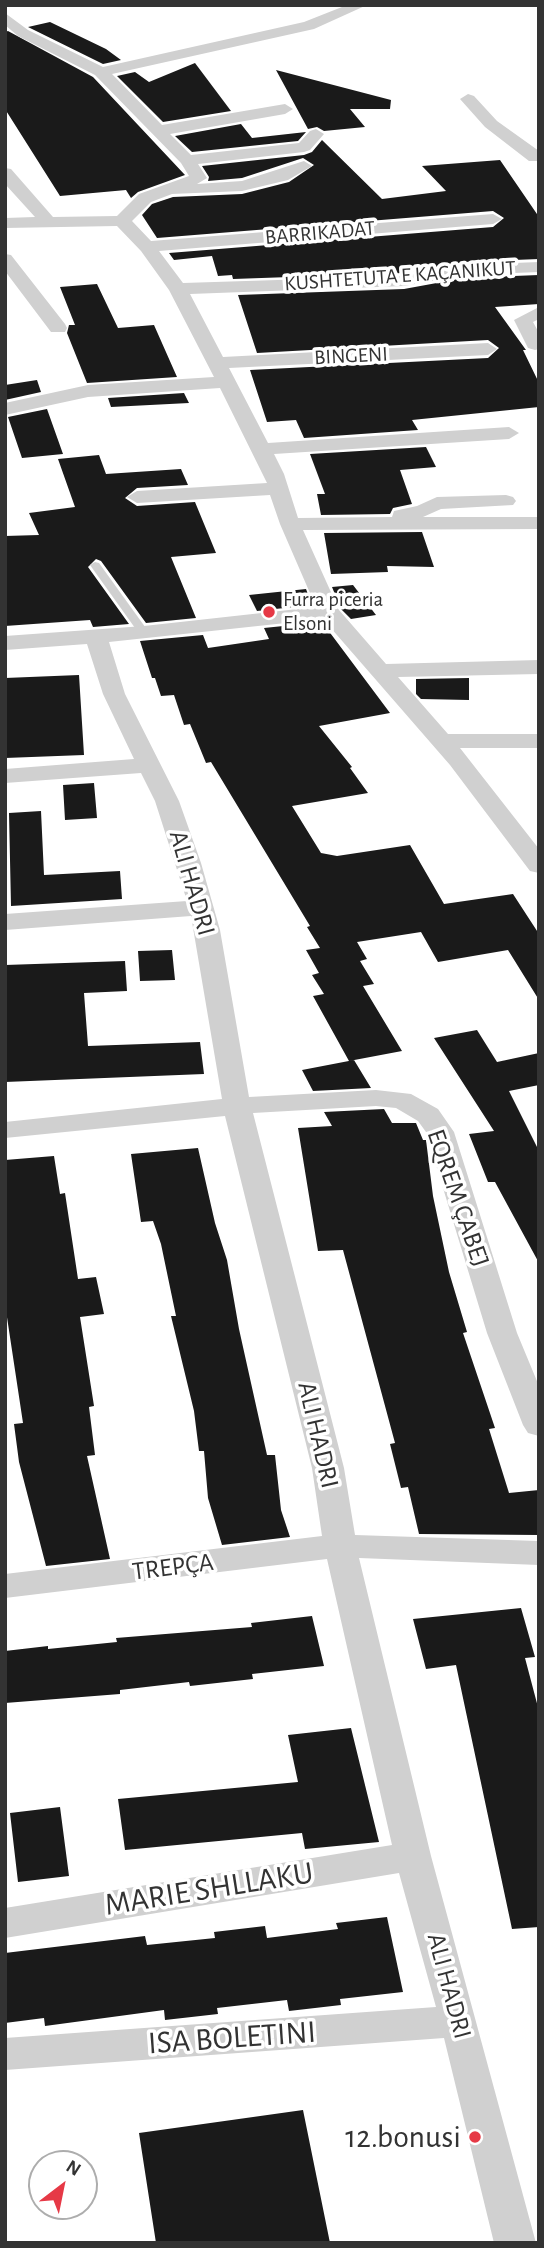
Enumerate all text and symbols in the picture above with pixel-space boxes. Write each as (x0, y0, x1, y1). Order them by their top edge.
street label: BARRIKADAT (264, 216, 376, 250)
street label: KUSHTETUTA E KAÇANIKUT (283, 255, 517, 297)
street label: BINGENI (314, 341, 388, 371)
place label: Furra piceria Elsoni (283, 587, 383, 637)
marker: Furra piceria Elsoni (261, 604, 277, 620)
street label: ALI HADRI (162, 827, 222, 939)
street label: EQREM ÇABEJ (420, 1125, 496, 1271)
street label: ALI HADRI (291, 1379, 345, 1491)
street label: TREPÇA (131, 1547, 215, 1587)
street label: MARIE SHLLAKU (102, 1854, 316, 1924)
street label: ALI HADRI (420, 1930, 478, 2042)
street label: ISA BOLETINI (147, 2013, 317, 2063)
place label: 12.bonusi (345, 2118, 461, 2156)
marker: 12.bonusi (467, 2129, 483, 2145)
north arrow (28, 2150, 98, 2220)
text: N (63, 2157, 84, 2180)

